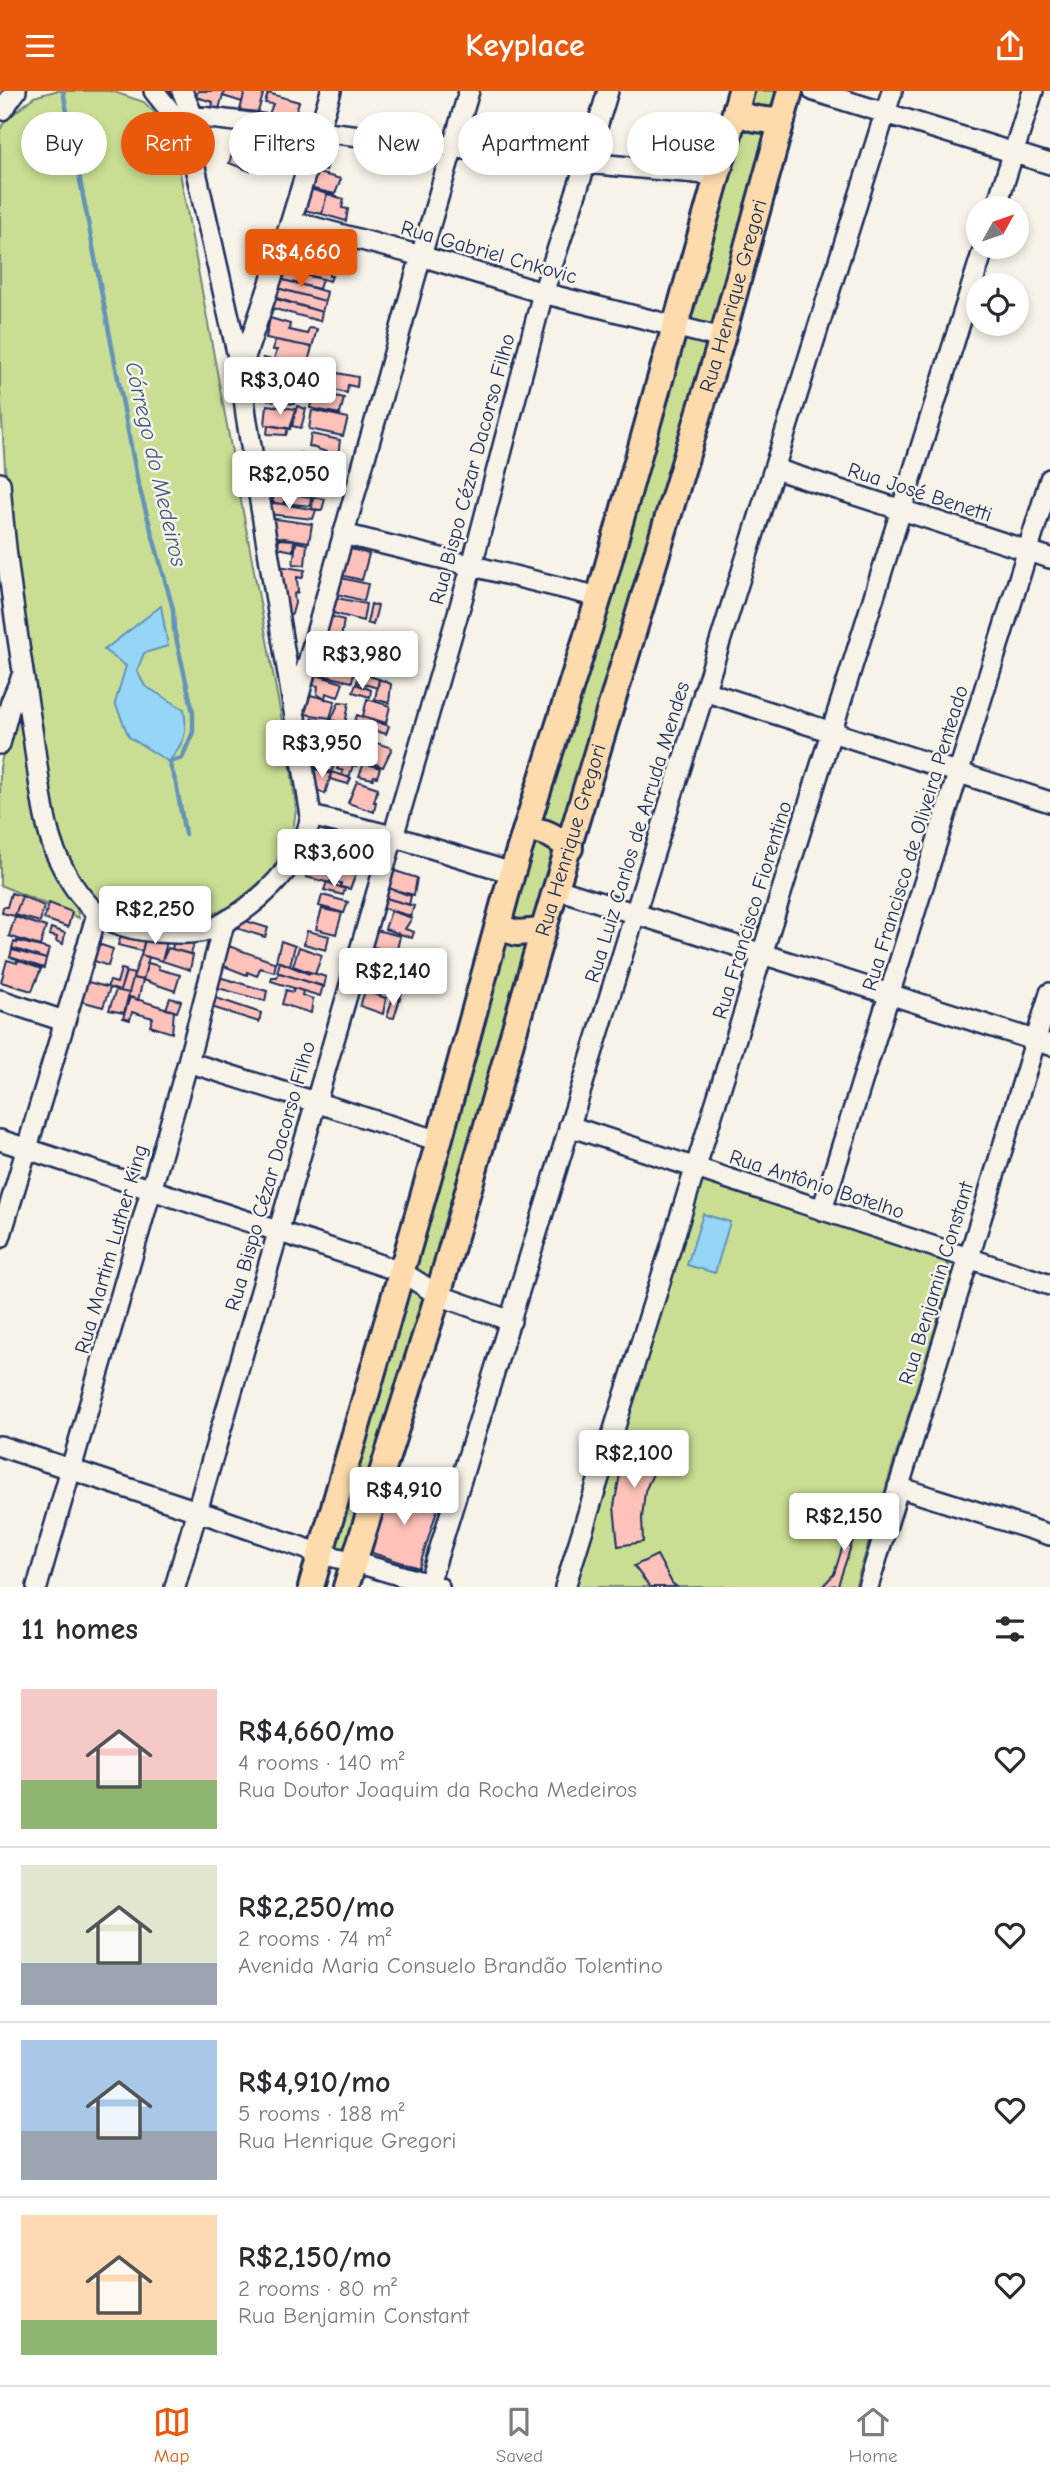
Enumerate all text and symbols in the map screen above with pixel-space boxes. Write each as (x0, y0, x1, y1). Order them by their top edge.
icon: menu (21, 27, 59, 65)
text: Keyplace (465, 27, 585, 64)
icon: share (991, 27, 1029, 65)
chip: Buy (21, 112, 107, 175)
chip: Rent (121, 112, 215, 175)
chip: Filters (229, 112, 339, 175)
chip: New (353, 112, 444, 175)
chip: Apartment (458, 112, 613, 175)
chip: House (627, 112, 739, 175)
north arrow (966, 196, 1029, 259)
map controls (966, 196, 1029, 336)
street label: Rua Henrique Gregori (694, 197, 772, 395)
street label: Rua Gabriel Cnkovic (398, 215, 580, 289)
pin: R$4,660 (236, 229, 366, 289)
text: R$4,660 (261, 238, 341, 265)
button: locate (966, 273, 1029, 336)
street label: Rua Bispo Cézar Dacorso Filho (424, 331, 520, 607)
pin: R$3,040 (215, 357, 345, 417)
water label: Córrego do Medeiros (119, 359, 193, 569)
text: R$3,040 (240, 366, 320, 393)
pin: R$2,050 (224, 451, 354, 511)
street label: Rua José Benetti (845, 457, 995, 527)
text: R$2,050 (248, 460, 330, 487)
pin: R$3,980 (297, 631, 427, 691)
text: R$3,980 (322, 640, 402, 667)
street label: Rua Luiz Carlos de Arruda Mendes (580, 678, 694, 986)
street label: Rua Francisco de Oliveira Penteado (857, 682, 973, 994)
pin: R$3,950 (257, 721, 387, 780)
text: R$3,950 (282, 729, 362, 756)
street label: Rua Henrique Gregori (530, 741, 611, 939)
street label: Rua Francisco Fiorentino (707, 798, 797, 1022)
pin: R$3,600 (269, 829, 399, 889)
text: R$3,600 (293, 838, 375, 865)
pin: R$2,250 (90, 887, 220, 946)
text: R$2,250 (115, 895, 195, 922)
pin: R$2,140 (328, 949, 458, 1008)
text: R$2,140 (355, 957, 431, 984)
street label: Rua Bispo Cézar Dacorso Filho (220, 1038, 320, 1314)
street label: Rua Martim Luther King (70, 1142, 152, 1356)
street label: Rua Antônio Botelho (726, 1144, 908, 1224)
street label: Rua Benjamin Constant (894, 1178, 979, 1387)
pin: R$2,100 (569, 1431, 699, 1490)
text: R$2,100 (595, 1439, 673, 1466)
pin: R$4,910 (339, 1467, 469, 1527)
text: R$4,910 (366, 1476, 442, 1503)
pin: R$2,150 (779, 1493, 909, 1553)
text: R$2,150 (805, 1502, 883, 1529)
icon: filters (991, 1610, 1029, 1648)
text: 11 homes (21, 1612, 138, 1647)
text: R$4,660/mo (238, 1714, 394, 1749)
icon: home (77, 1717, 161, 1801)
icon: heart (991, 1740, 1029, 1778)
text: 4 rooms · 140 m² (238, 1749, 405, 1776)
text: Rua Doutor Joaquim da Rocha Medeiros (238, 1776, 637, 1803)
text: R$2,250/mo (238, 1890, 395, 1925)
icon: home (77, 1893, 161, 1977)
icon: heart (991, 1916, 1029, 1954)
text: 2 rooms · 74 m² (238, 1925, 391, 1952)
text: Avenida Maria Consuelo Brandão Tolentino (238, 1952, 663, 1979)
text: R$4,910/mo (238, 2065, 391, 2100)
icon: home (77, 2068, 161, 2152)
icon: heart (991, 2091, 1029, 2129)
text: 5 rooms · 188 m² (238, 2100, 404, 2127)
text: Rua Henrique Gregori (238, 2127, 456, 2154)
text: R$2,150/mo (238, 2240, 392, 2275)
icon: home (77, 2243, 161, 2327)
icon: heart (991, 2266, 1029, 2304)
text: 2 rooms · 80 m² (238, 2275, 397, 2302)
text: Rua Benjamin Constant (238, 2302, 469, 2329)
tab: Map (153, 2403, 191, 2467)
tab: Saved (496, 2403, 543, 2467)
tab: Home (848, 2403, 897, 2467)

